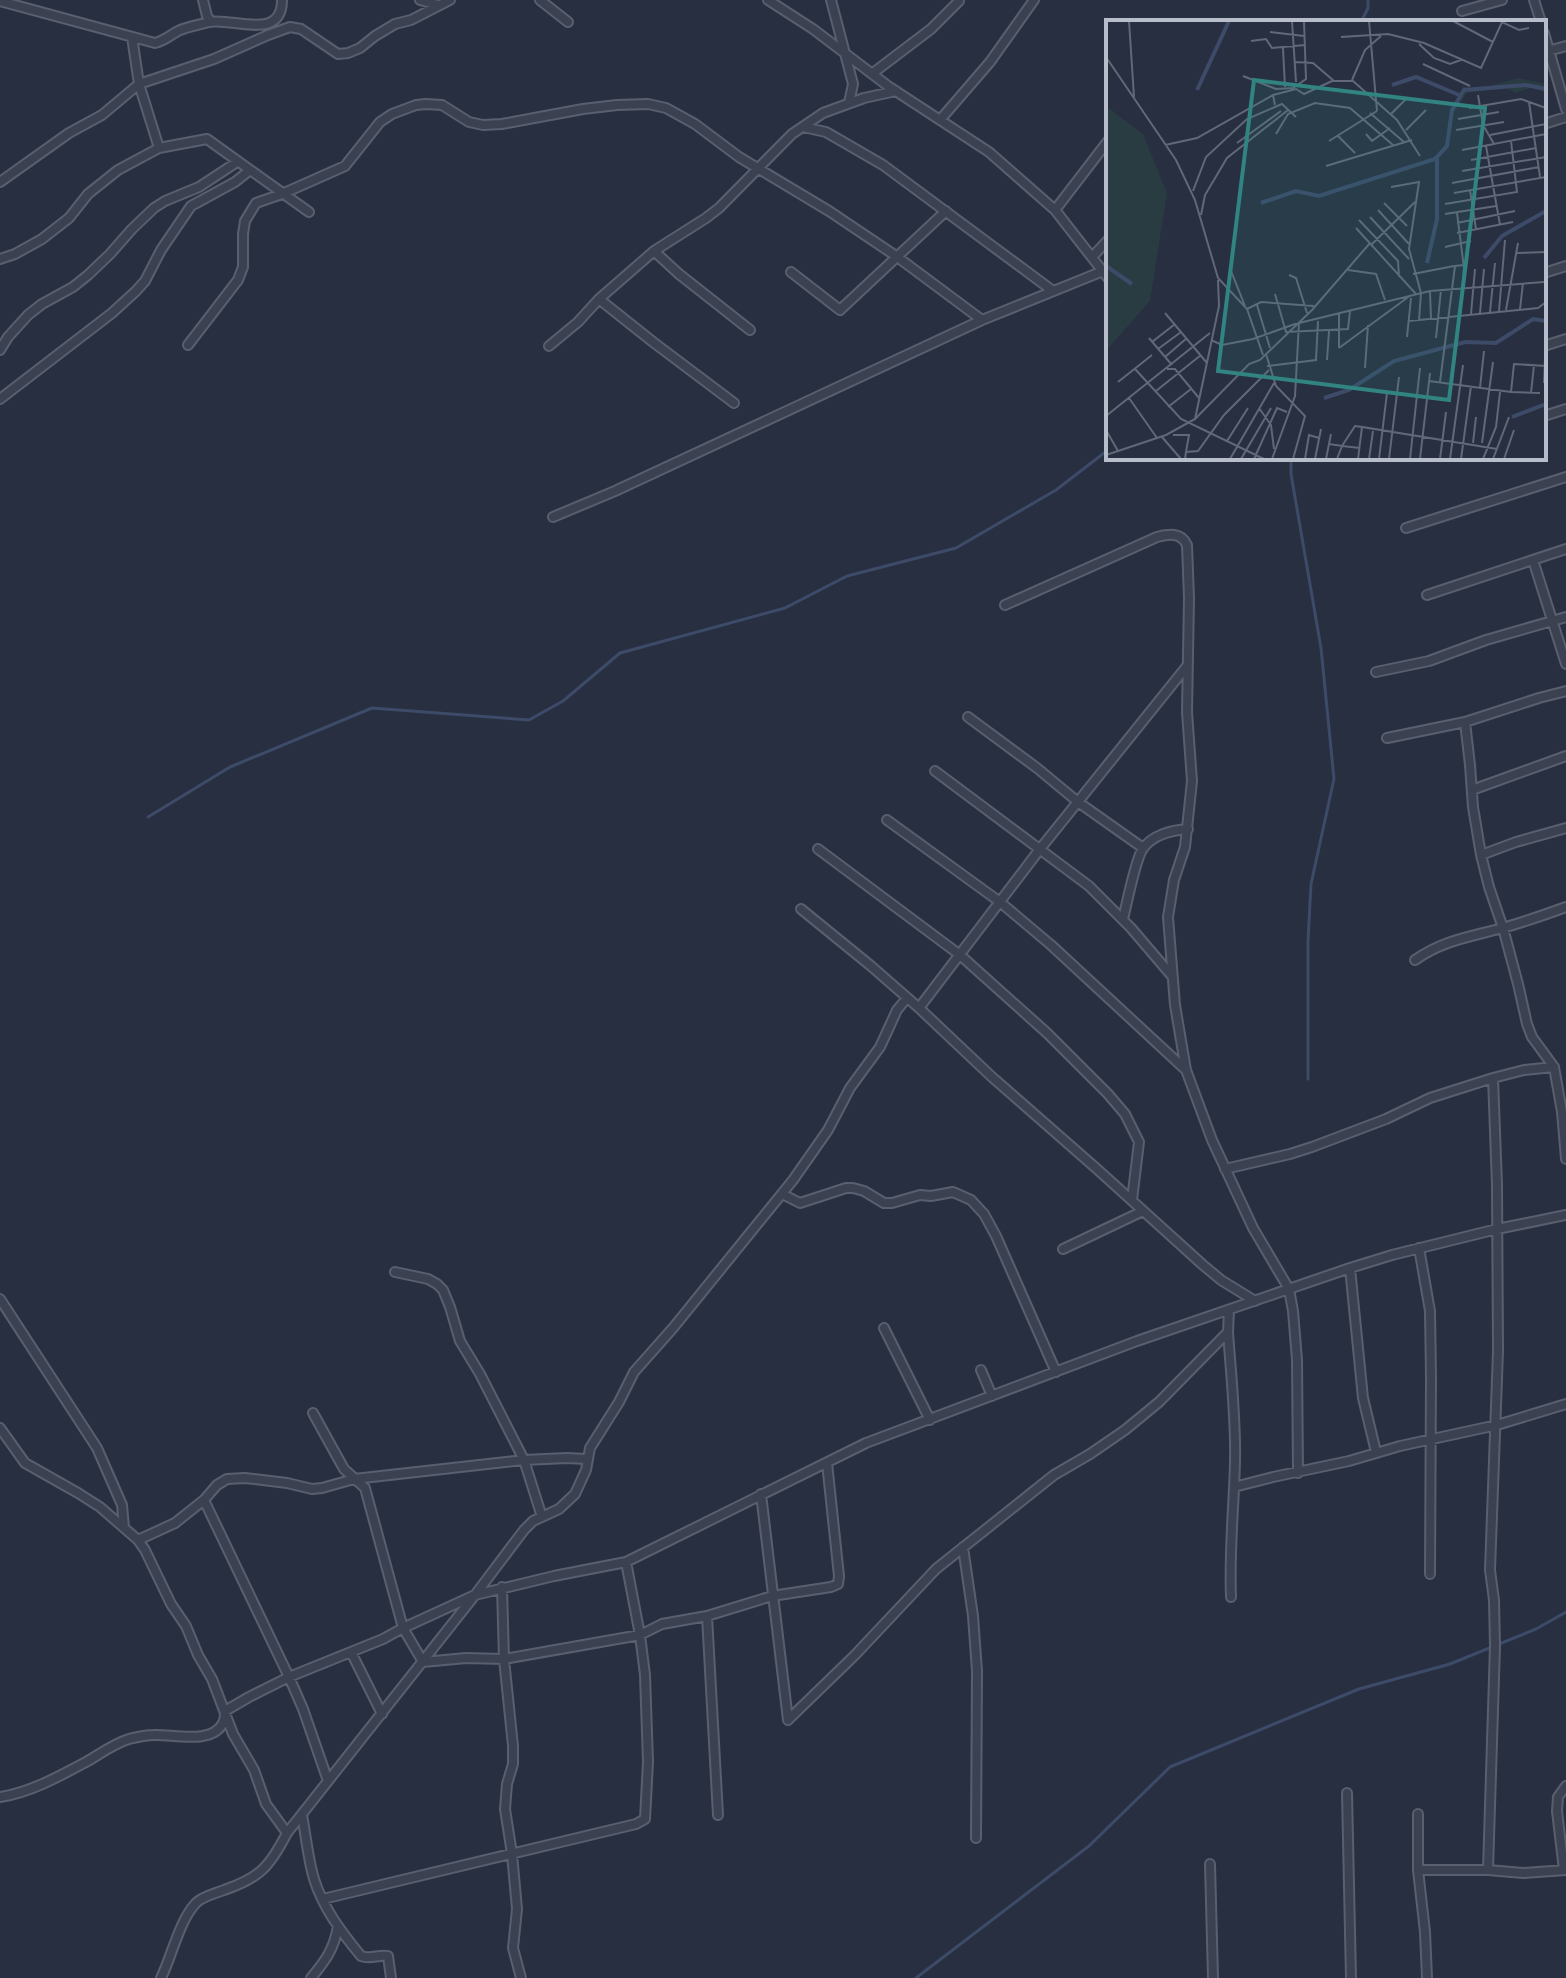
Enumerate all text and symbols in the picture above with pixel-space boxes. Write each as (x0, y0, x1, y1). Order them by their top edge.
inset map (1106, 20, 1546, 460)

